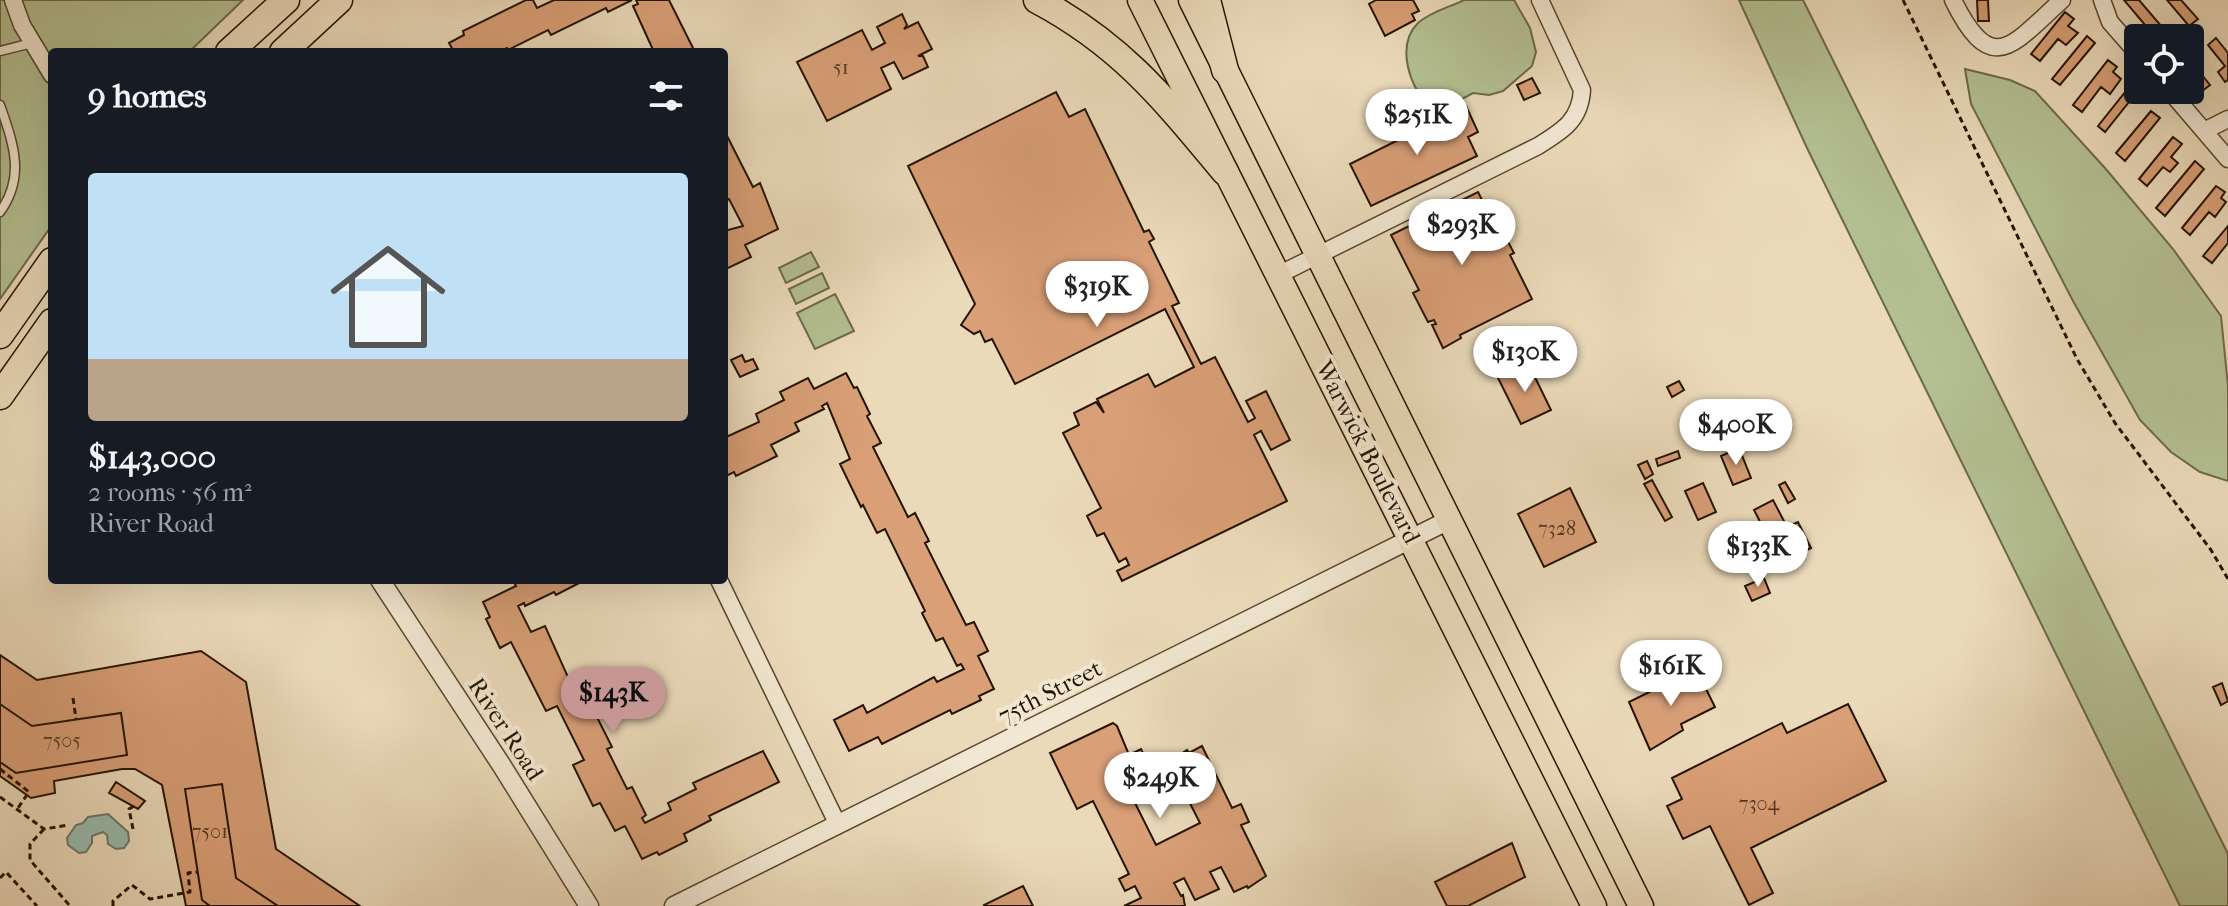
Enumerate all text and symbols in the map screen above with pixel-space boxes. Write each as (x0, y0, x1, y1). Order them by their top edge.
map controls (2124, 24, 2204, 104)
button: locate (2124, 24, 2204, 104)
house number: 51 (833, 56, 849, 79)
icon: filters (644, 74, 688, 118)
text: 9 homes (88, 76, 207, 116)
pin: $251K (1361, 89, 1473, 157)
text: $251K (1383, 99, 1451, 130)
pin: $293K (1406, 199, 1518, 267)
text: $293K (1427, 209, 1497, 240)
icon: home (316, 225, 460, 369)
pin: $319K (1041, 261, 1153, 329)
text: $319K (1064, 271, 1130, 302)
pin: $130K (1469, 326, 1581, 394)
text: $130K (1491, 336, 1559, 367)
street label: Warwick Boulevard (1309, 355, 1427, 549)
pin: $400K (1680, 399, 1792, 467)
text: $400K (1697, 409, 1775, 440)
text: $143,000 (88, 437, 216, 477)
text: 2 rooms · 56 m² (88, 477, 252, 508)
text: River Road (88, 508, 214, 539)
house number: 7328 (1538, 517, 1576, 540)
pin: $133K (1702, 521, 1814, 589)
text: $133K (1726, 531, 1790, 562)
pin: $161K (1615, 640, 1727, 708)
text: $161K (1638, 650, 1704, 681)
street label: 75th Street (994, 654, 1107, 730)
pin: $143K (557, 667, 669, 735)
street label: River Road (463, 673, 550, 786)
text: $143K (579, 677, 647, 708)
house number: 7505 (43, 729, 81, 752)
pin: $249K (1104, 752, 1216, 820)
text: $249K (1122, 762, 1198, 793)
house number: 7304 (1739, 792, 1780, 815)
house number: 7501 (192, 820, 228, 843)

